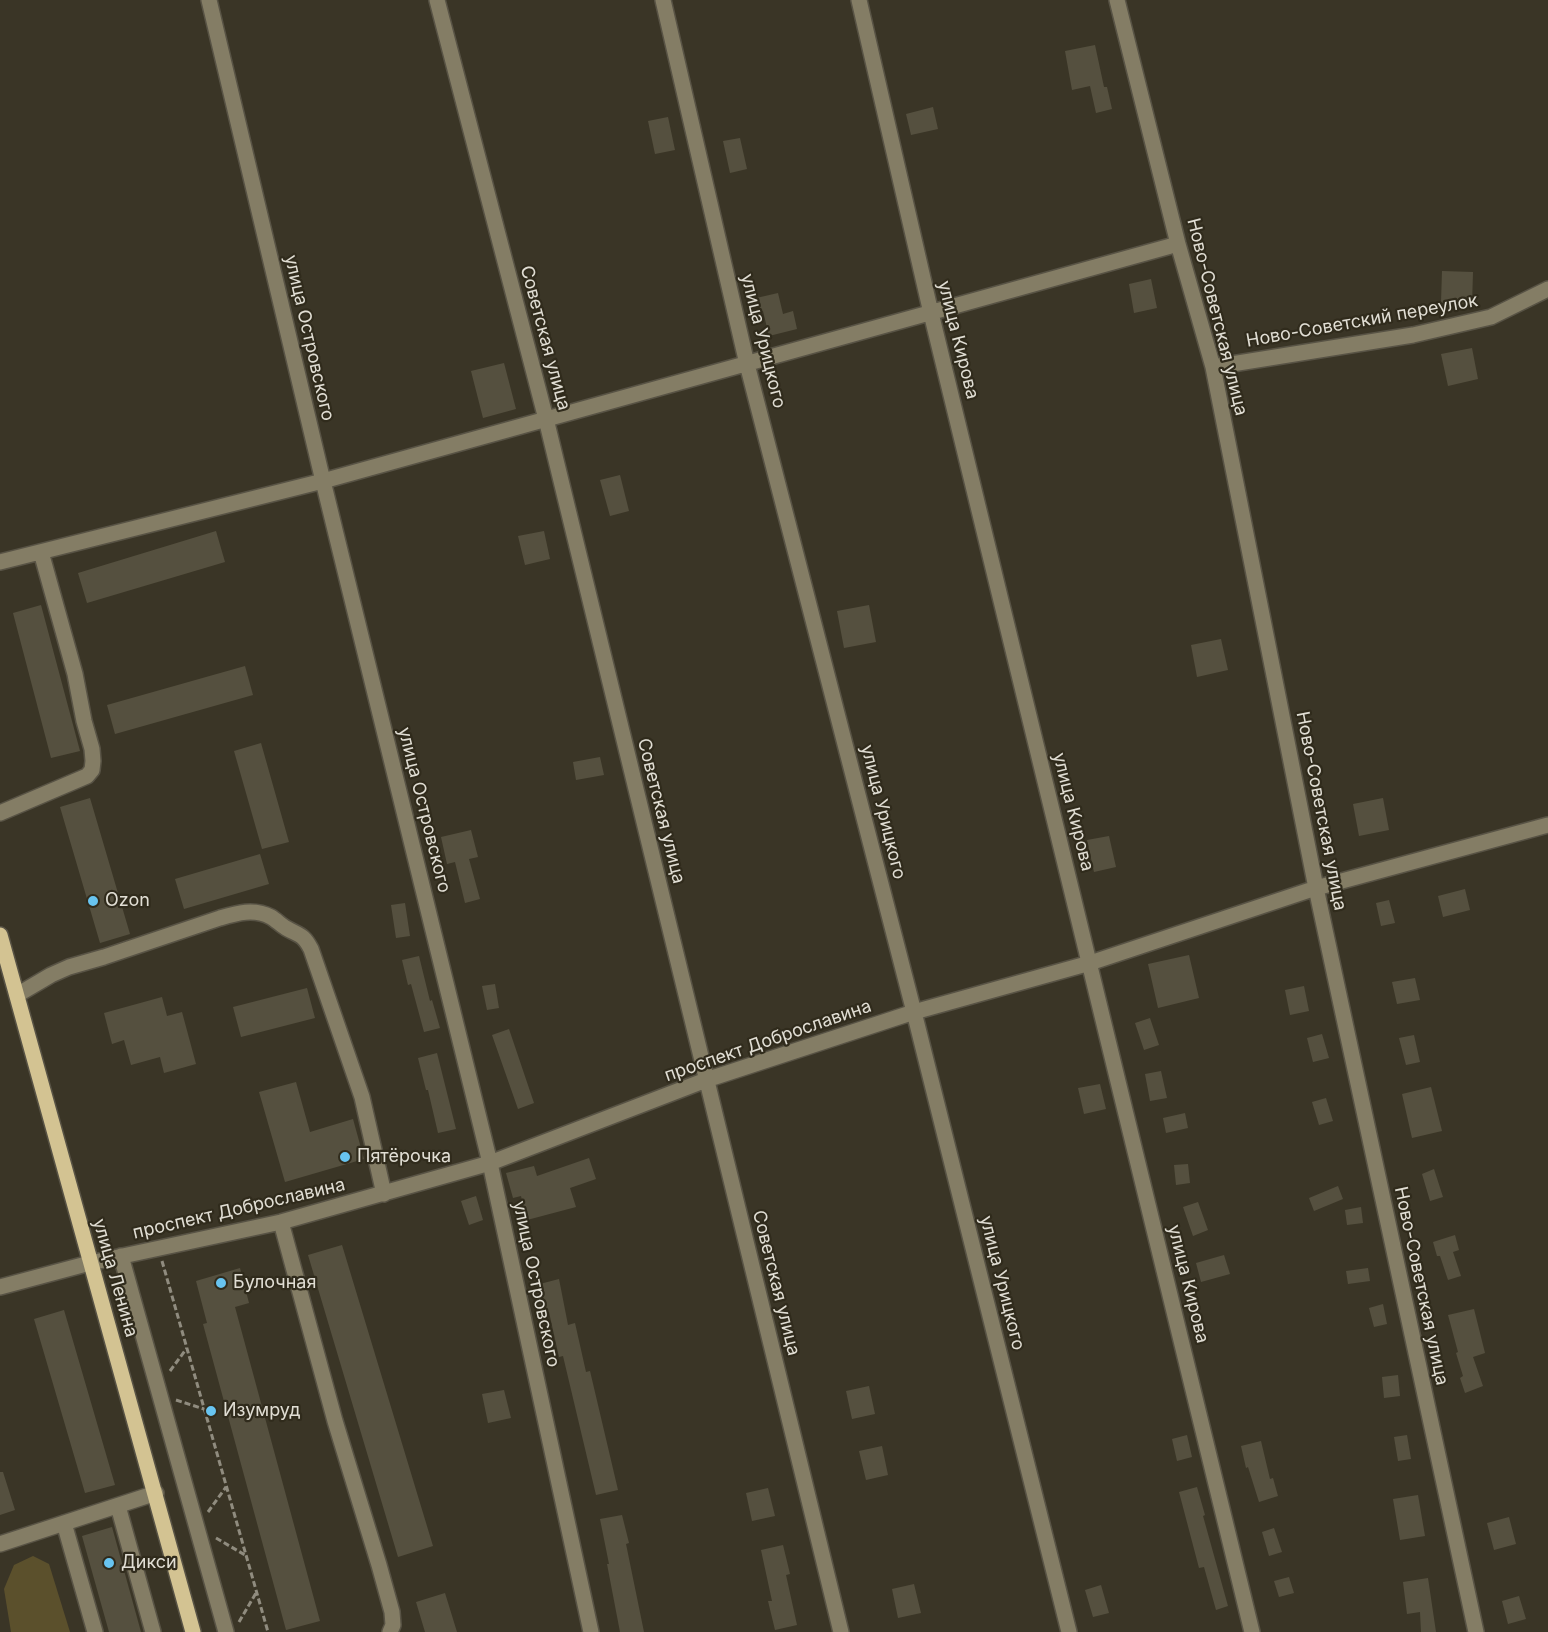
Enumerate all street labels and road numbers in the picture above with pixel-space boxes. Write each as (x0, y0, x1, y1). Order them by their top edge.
street label: Ново-Советская улица (1182, 216, 1252, 418)
street label: улица Островского (279, 253, 339, 423)
street label: Советская улица (515, 263, 575, 413)
street label: улица Урицкого (736, 272, 790, 410)
street label: улица Кирова (933, 279, 983, 401)
street label: Ново-Советский переулок (1244, 290, 1480, 352)
street label: Ново-Советская улица (1291, 710, 1351, 912)
street label: улица Островского (393, 725, 455, 895)
street label: Советская улица (632, 736, 690, 886)
street label: улица Урицкого (856, 743, 910, 881)
street label: улица Кирова (1048, 751, 1098, 873)
street label: проспект Доброславина (662, 995, 874, 1087)
street label: проспект Доброславина (131, 1174, 347, 1244)
street label: Ново-Советская улица (1389, 1185, 1453, 1387)
street label: улица Островского (508, 1199, 564, 1369)
street label: Советская улица (747, 1208, 805, 1358)
street label: улица Урицкого (975, 1214, 1029, 1352)
street label: улица Ленина (88, 1216, 142, 1340)
street label: улица Кирова (1163, 1223, 1213, 1345)

